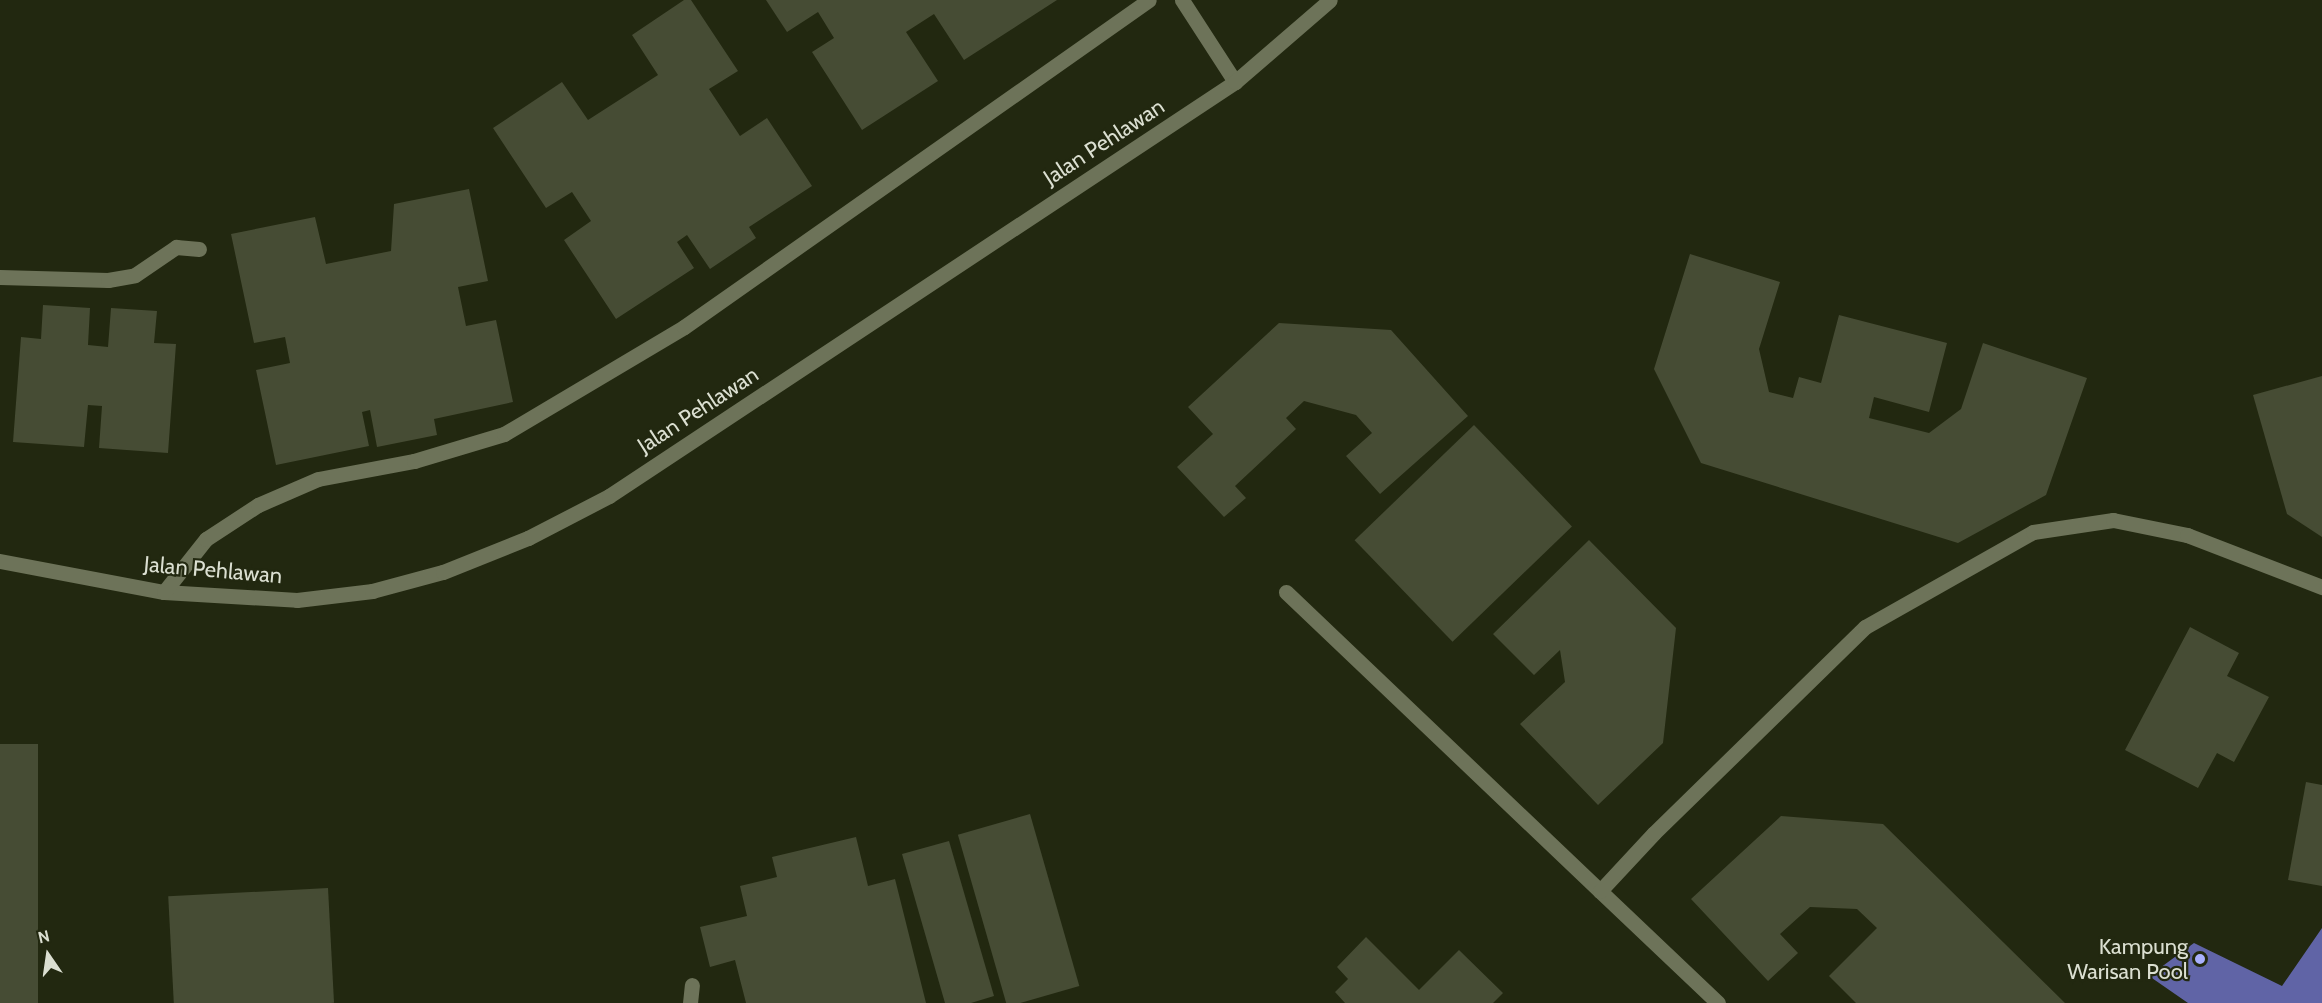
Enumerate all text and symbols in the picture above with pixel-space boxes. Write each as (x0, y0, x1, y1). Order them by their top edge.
street label: Jalan Pehlawan (1039, 93, 1169, 191)
street label: Jalan Pehlawan (633, 361, 763, 459)
street label: Jalan Pehlawan (143, 551, 283, 589)
north arrow (18, 925, 78, 985)
text: N (36, 926, 51, 948)
place label: Kampung Warisan Pool (2067, 933, 2188, 984)
marker: Kampung Warisan Pool (2193, 952, 2207, 966)

